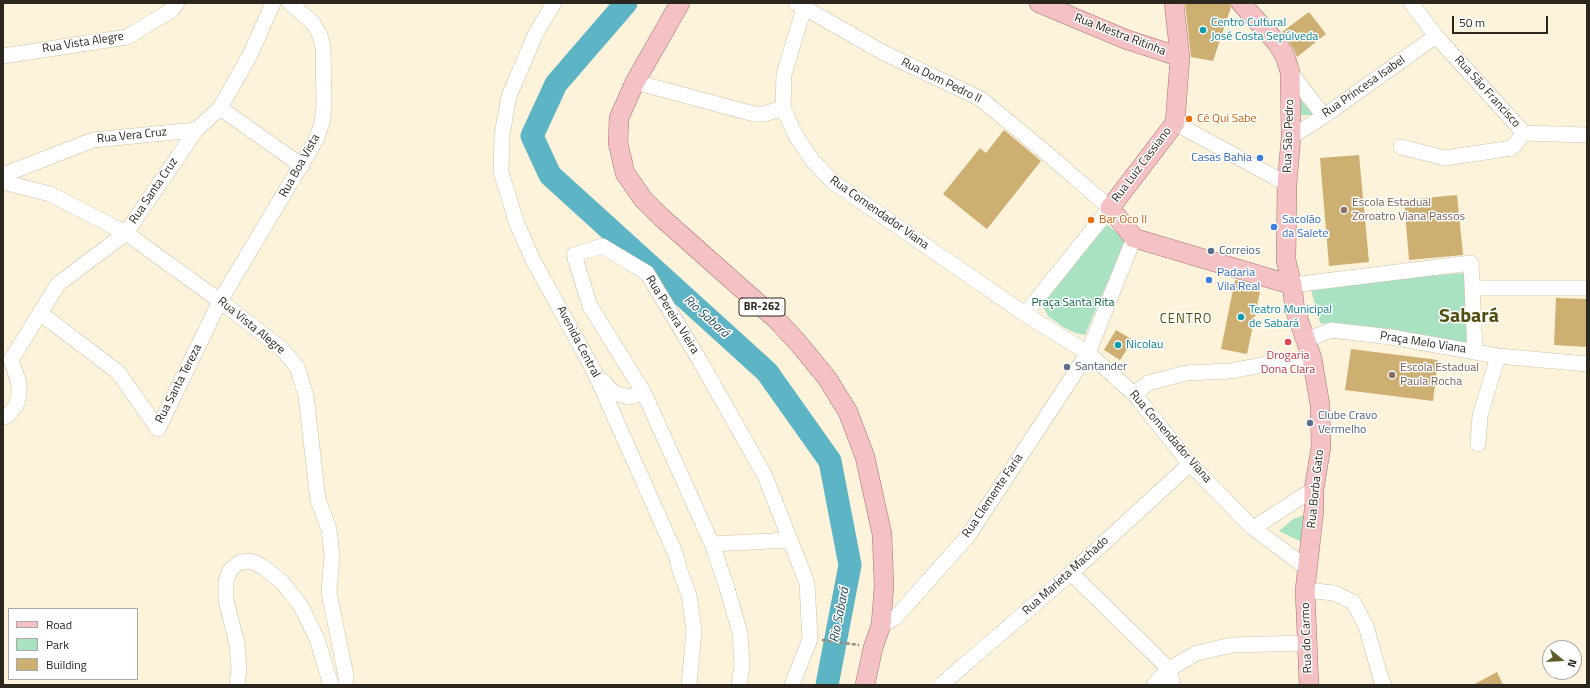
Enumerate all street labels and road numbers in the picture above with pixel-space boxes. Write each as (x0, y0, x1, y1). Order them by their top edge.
street label: Rua Mestra Ritinha (1072, 11, 1168, 59)
street label: Rua Vista Alegre (41, 29, 125, 57)
street label: Rua Princesa Isabel (1320, 53, 1408, 121)
street label: Rua São Francisco (1451, 53, 1523, 131)
street label: Rua Dom Pedro II (899, 55, 983, 107)
street label: Rua São Pedro (1281, 99, 1297, 173)
street label: Rua Vera Cruz (96, 125, 168, 147)
street label: Rua Luiz Cassiano (1109, 125, 1175, 205)
street label: Rua Boa Vista (277, 132, 323, 200)
street label: Rua Santa Cruz (127, 155, 181, 227)
street label: Rua Comendador Viana (827, 173, 931, 253)
street label: Rua Pereira Vieira (642, 273, 702, 357)
street label: Rua Vista Alegre (214, 294, 288, 358)
road number: BR-262 (739, 298, 785, 316)
street label: Avenida Central (553, 304, 603, 380)
street label: Praça Melo Viana (1379, 329, 1467, 357)
street label: Rua Santa Tereza (153, 342, 205, 426)
street label: Rua Comendador Viana (1126, 388, 1214, 486)
street label: Rua Borba Gato (1305, 449, 1327, 529)
street label: Rua Clemente Faria (960, 451, 1026, 541)
street label: Rua Marieta Machado (1020, 534, 1112, 618)
street label: Rua do Carmo (1299, 602, 1315, 674)

